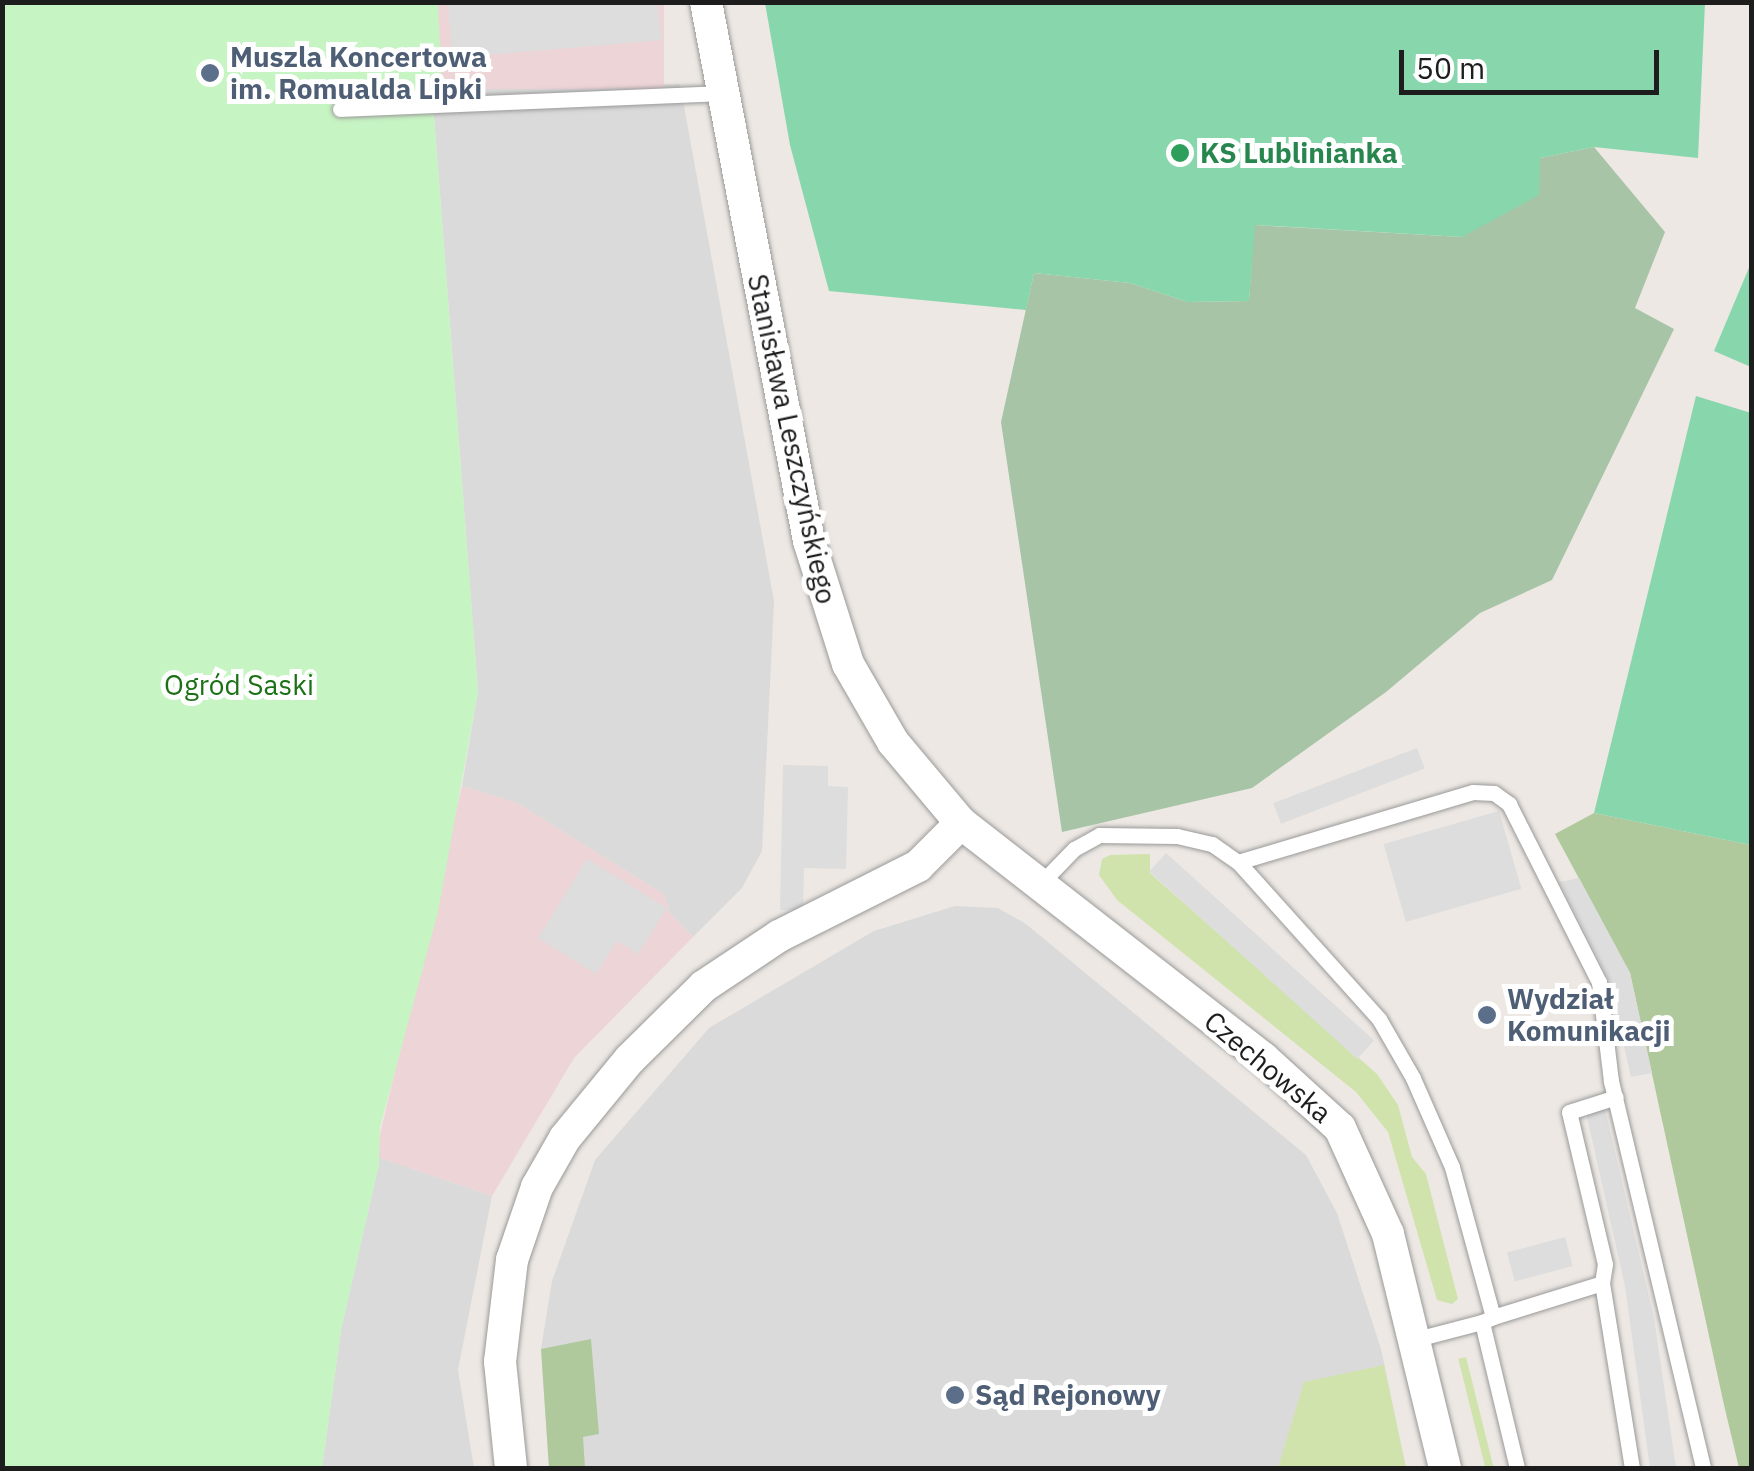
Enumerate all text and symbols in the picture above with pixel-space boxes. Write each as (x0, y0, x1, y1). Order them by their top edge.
scale bar (1404, 30, 1664, 92)
place label: Muszla Koncertowa im. Romualda Lipki (230, 40, 487, 106)
text: 50 m (1416, 48, 1485, 87)
marker: Muszla Koncertowa im. Romualda Lipki (199, 62, 221, 84)
place label: KS Lublinianka (1200, 136, 1398, 170)
marker: KS Lublinianka (1169, 142, 1191, 164)
street label: Stanisława Leszczyńskiego (741, 271, 843, 607)
park label: Ogród Saski (164, 668, 314, 702)
place label: Wydział Komunikacji (1507, 982, 1671, 1048)
street label: Czechowska (1198, 1004, 1338, 1130)
marker: Wydział Komunikacji (1476, 1004, 1498, 1026)
place label: Sąd Rejonowy (975, 1378, 1161, 1412)
marker: Sąd Rejonowy (944, 1384, 966, 1406)

